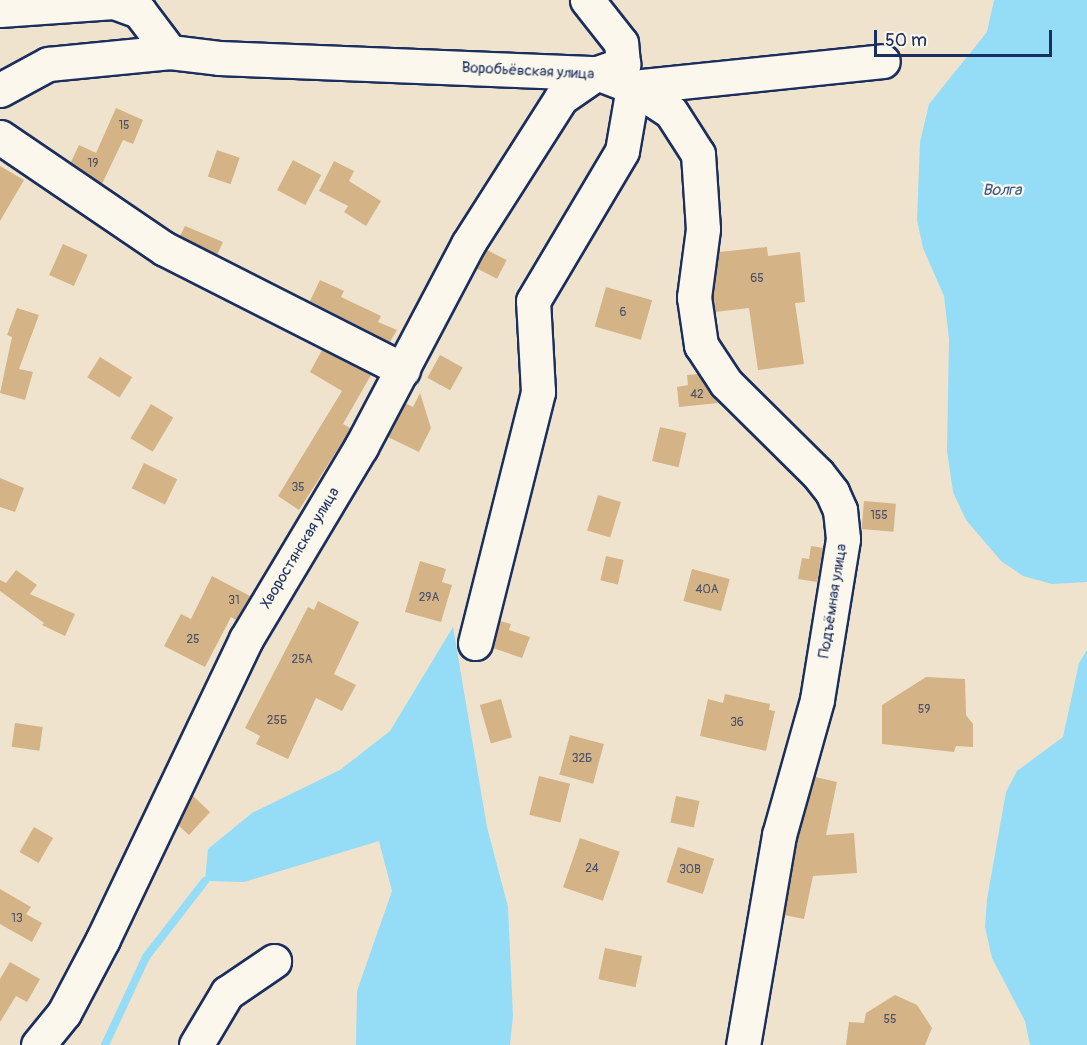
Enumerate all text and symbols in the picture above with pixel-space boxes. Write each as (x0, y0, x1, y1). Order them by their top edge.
scale bar (877, 18, 1056, 56)
text: 50 m (885, 29, 927, 52)
street label: Воробьёвская улица (461, 59, 595, 83)
house number: 15 (118, 119, 130, 133)
house number: 19 (88, 157, 98, 171)
water label: Волга (983, 180, 1021, 200)
house number: 65 (750, 272, 764, 286)
house number: 6 (620, 306, 626, 320)
house number: 42 (690, 388, 704, 402)
house number: 35 (291, 481, 305, 495)
street label: Хворостянская улица (257, 484, 343, 612)
house number: 155 (870, 509, 888, 523)
street label: Подъёмная улица (815, 543, 851, 659)
house number: 40А (696, 583, 718, 597)
house number: 29А (419, 591, 439, 605)
house number: 31 (228, 594, 240, 608)
house number: 25 (186, 633, 200, 647)
house number: 25А (292, 653, 312, 667)
house number: 59 (918, 703, 930, 717)
house number: 25Б (267, 714, 287, 728)
house number: 36 (730, 716, 744, 730)
house number: 32Б (572, 752, 592, 766)
house number: 24 (585, 862, 599, 876)
house number: 30В (679, 863, 701, 877)
house number: 13 (11, 912, 23, 926)
house number: 55 (883, 1013, 897, 1027)

